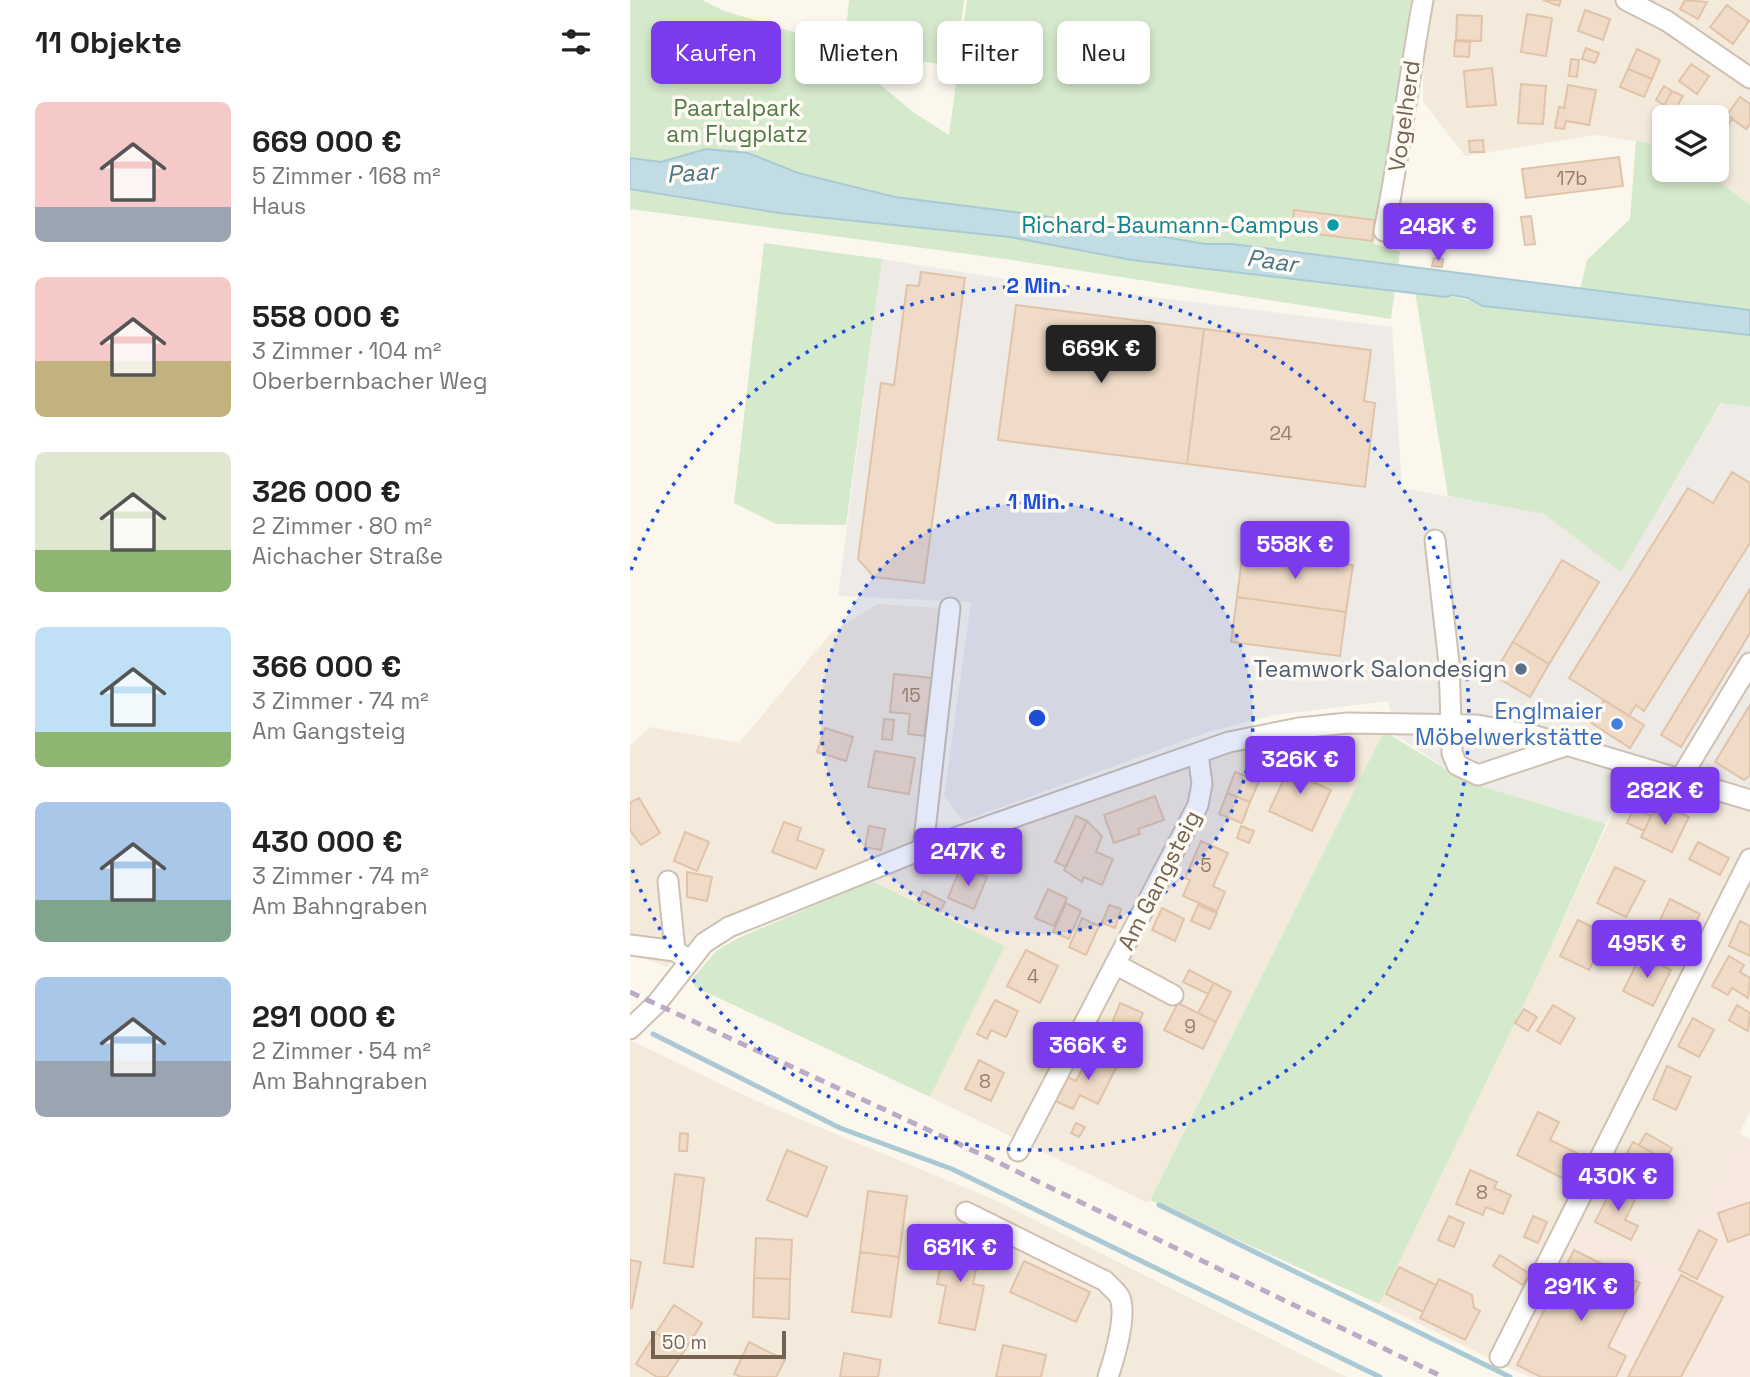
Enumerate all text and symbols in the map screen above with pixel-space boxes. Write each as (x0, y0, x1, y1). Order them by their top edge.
chip: Kaufen (651, 21, 781, 84)
chip: Mieten (795, 21, 923, 84)
chip: Filter (937, 21, 1043, 84)
chip: Neu (1057, 21, 1150, 84)
text: 11 Objekte (35, 23, 182, 62)
icon: filters (557, 23, 595, 61)
street label: Vogelherd (1381, 58, 1427, 174)
park label: Paartalpark am Flugplatz (666, 93, 808, 149)
map controls (1652, 105, 1729, 182)
button: layers (1652, 105, 1729, 182)
text: 669 000 € (252, 122, 402, 161)
icon: home (91, 130, 175, 214)
water label: Paar (666, 155, 721, 190)
text: 5 Zimmer · 168 m² (252, 161, 441, 191)
house number: 17b (1557, 166, 1587, 191)
text: Haus (252, 191, 306, 221)
pin: 248K € (1381, 204, 1495, 263)
place label: Richard-Baumann-Campus (1022, 210, 1319, 240)
text: 248K € (1399, 211, 1477, 241)
marker: Richard-Baumann-Campus (1325, 217, 1341, 233)
water label: Paar (1245, 242, 1302, 280)
text: 2 Min. (1006, 272, 1068, 299)
text: 558 000 € (252, 297, 400, 336)
icon: home (91, 305, 175, 389)
pin: 669K € (1044, 326, 1158, 385)
text: 669K € (1062, 333, 1140, 363)
text: 3 Zimmer · 104 m² (252, 336, 442, 366)
text: Oberbernbacher Weg (252, 366, 487, 396)
house number: 24 (1270, 421, 1293, 446)
text: 326 000 € (252, 472, 401, 511)
icon: home (91, 480, 175, 564)
text: 1 Min. (1008, 488, 1066, 515)
text: 2 Zimmer · 80 m² (252, 511, 432, 541)
pin: 558K € (1238, 522, 1352, 581)
text: 558K € (1256, 529, 1334, 559)
text: Aichacher Straße (252, 541, 443, 571)
text: 366 000 € (252, 647, 401, 686)
place label: Teamwork Salondesign (1254, 654, 1507, 684)
icon: home (91, 655, 175, 739)
marker: Teamwork Salondesign (1513, 661, 1529, 677)
house number: 15 (901, 683, 921, 708)
text: 3 Zimmer · 74 m² (252, 686, 429, 716)
place label: Englmaier Möbelwerkstätte (1415, 696, 1603, 752)
centre of rings (1025, 706, 1049, 730)
text: Am Gangsteig (252, 716, 406, 746)
marker: Englmaier Möbelwerkstätte (1609, 716, 1625, 732)
pin: 326K € (1243, 736, 1357, 796)
text: 326K € (1261, 744, 1339, 774)
pin: 282K € (1608, 768, 1722, 827)
text: 282K € (1627, 775, 1703, 805)
street label: Am Gangsteig (1111, 805, 1207, 955)
text: 430 000 € (252, 822, 403, 861)
pin: 247K € (911, 828, 1025, 888)
icon: home (91, 830, 175, 914)
text: 247K € (930, 836, 1006, 866)
house number: 5 (1200, 853, 1212, 878)
text: 3 Zimmer · 74 m² (252, 861, 429, 891)
text: Am Bahngraben (252, 891, 428, 921)
pin: 495K € (1590, 920, 1704, 980)
text: 495K € (1608, 928, 1686, 958)
house number: 4 (1027, 964, 1039, 989)
text: 291 000 € (252, 997, 396, 1036)
icon: home (91, 1005, 175, 1089)
house number: 9 (1184, 1014, 1196, 1039)
pin: 366K € (1031, 1023, 1145, 1082)
text: 366K € (1049, 1030, 1127, 1060)
text: 2 Zimmer · 54 m² (252, 1036, 431, 1066)
text: Am Bahngraben (252, 1066, 428, 1096)
house number: 8 (979, 1069, 991, 1094)
pin: 430K € (1561, 1154, 1675, 1213)
text: 430K € (1578, 1161, 1658, 1191)
house number: 8 (1476, 1180, 1488, 1205)
pin: 681K € (903, 1224, 1017, 1284)
text: 681K € (923, 1232, 997, 1262)
pin: 291K € (1524, 1264, 1638, 1323)
text: 291K € (1544, 1271, 1618, 1301)
scale bar (651, 1328, 786, 1360)
text: 50 m (662, 1330, 707, 1355)

